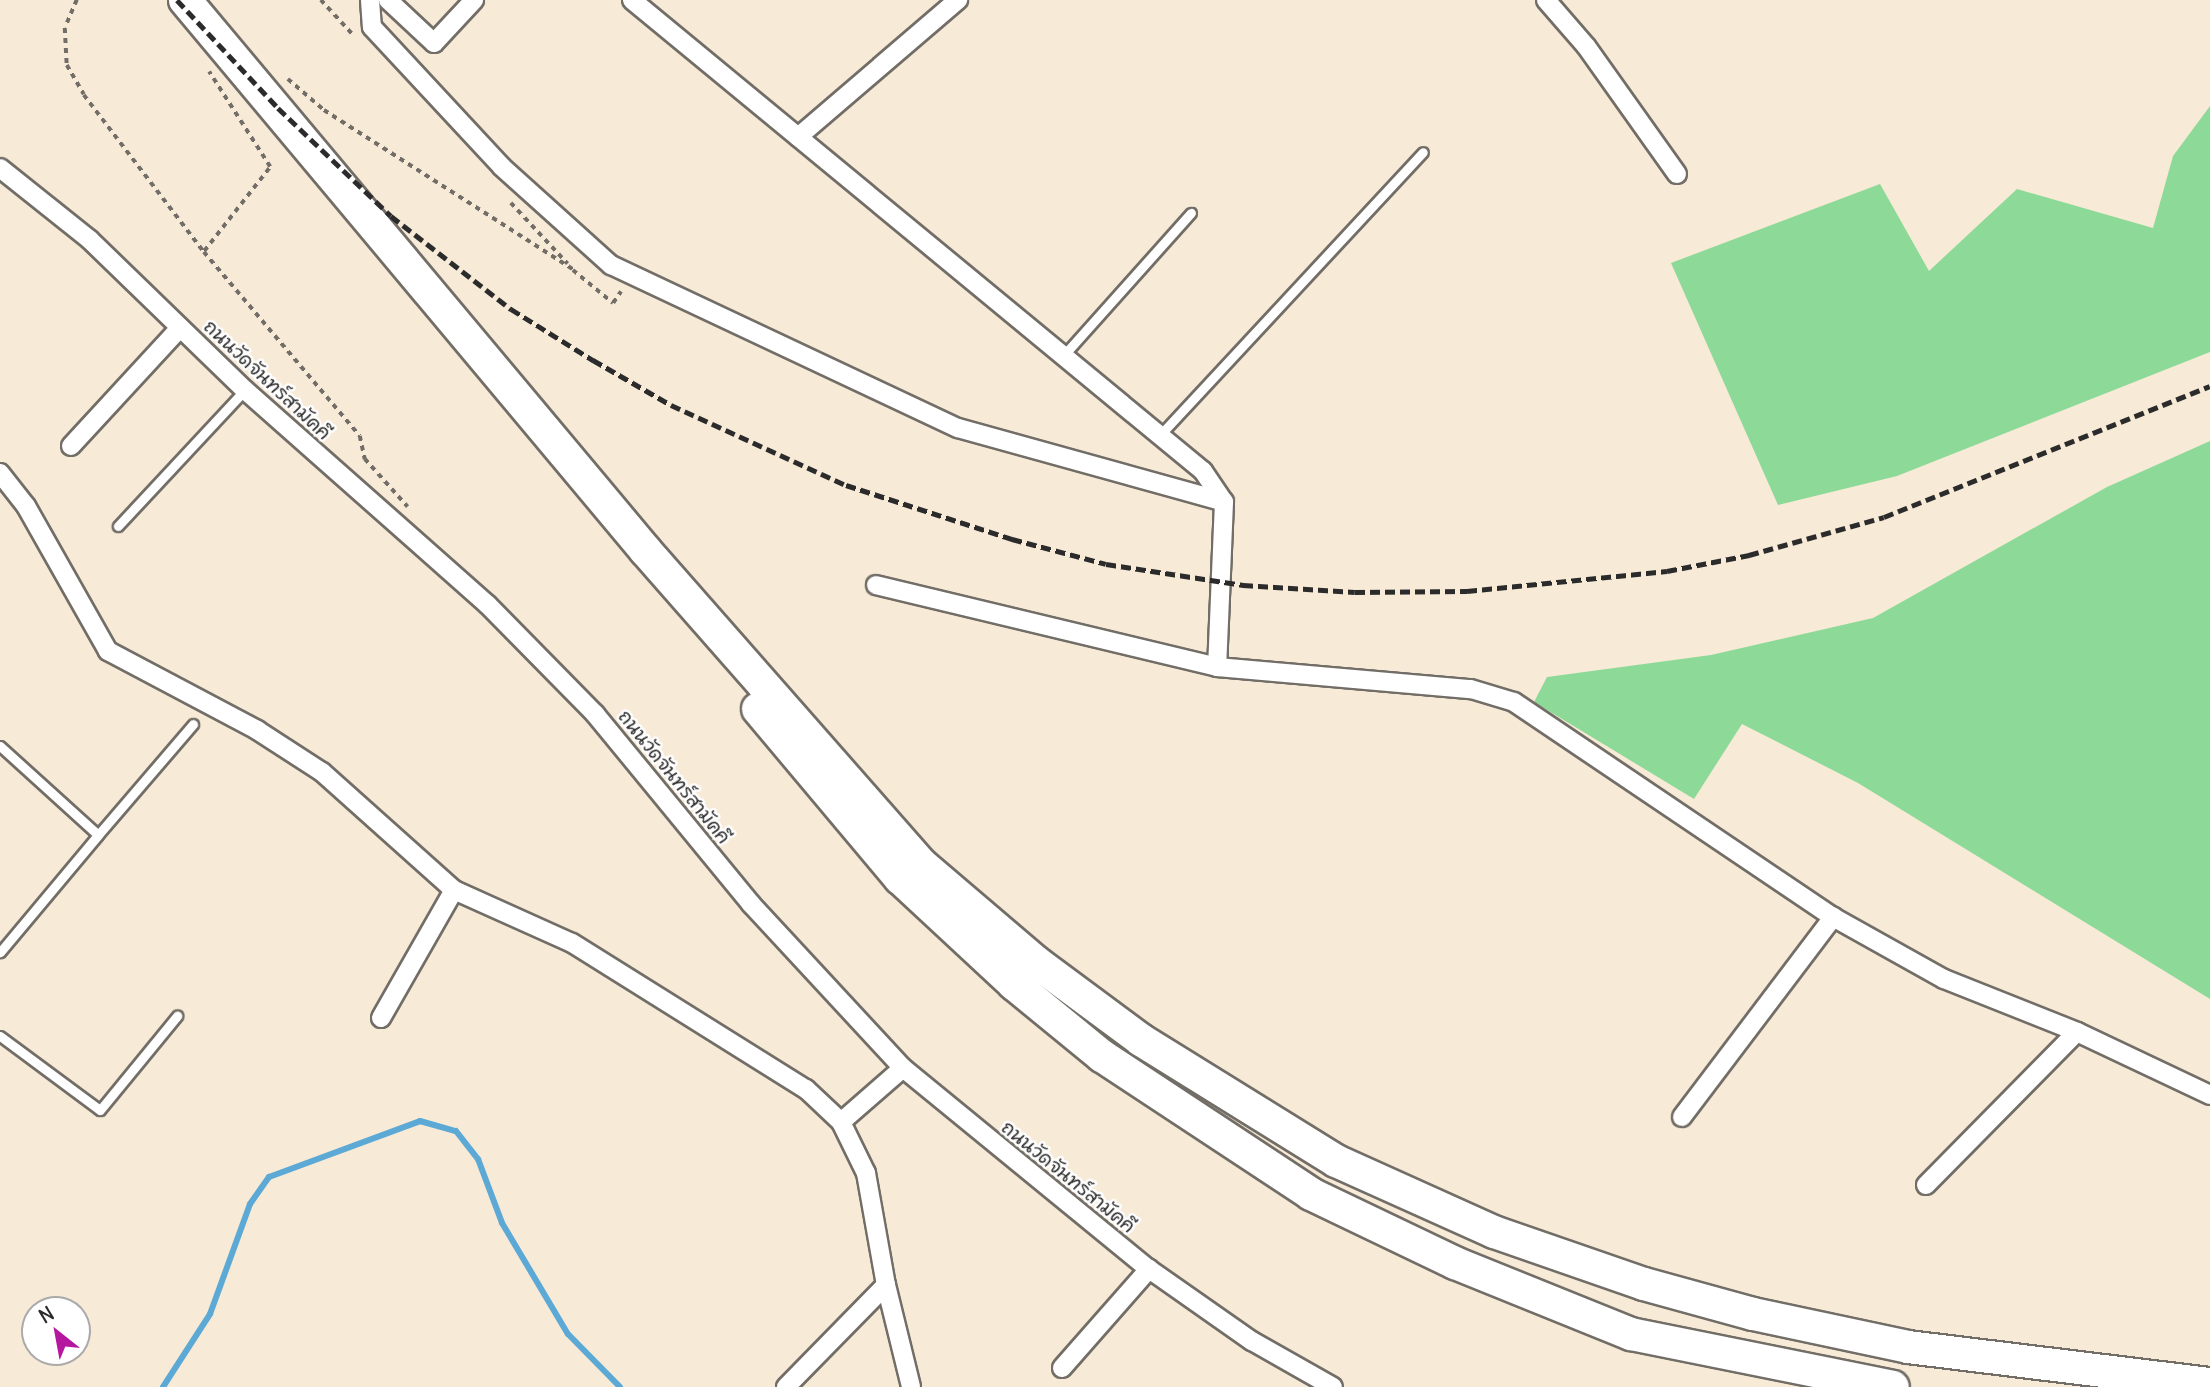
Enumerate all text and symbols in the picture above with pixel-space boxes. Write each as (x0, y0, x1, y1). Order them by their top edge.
street label: ถนนวัดจันทร์สามัคคี (199, 315, 335, 445)
street label: ถนนวัดจันทร์สามัคคี (613, 706, 735, 848)
street label: ถนนวัดจันทร์สามัคคี (997, 1116, 1139, 1238)
north arrow (21, 1296, 91, 1366)
text: N (34, 1301, 58, 1328)

